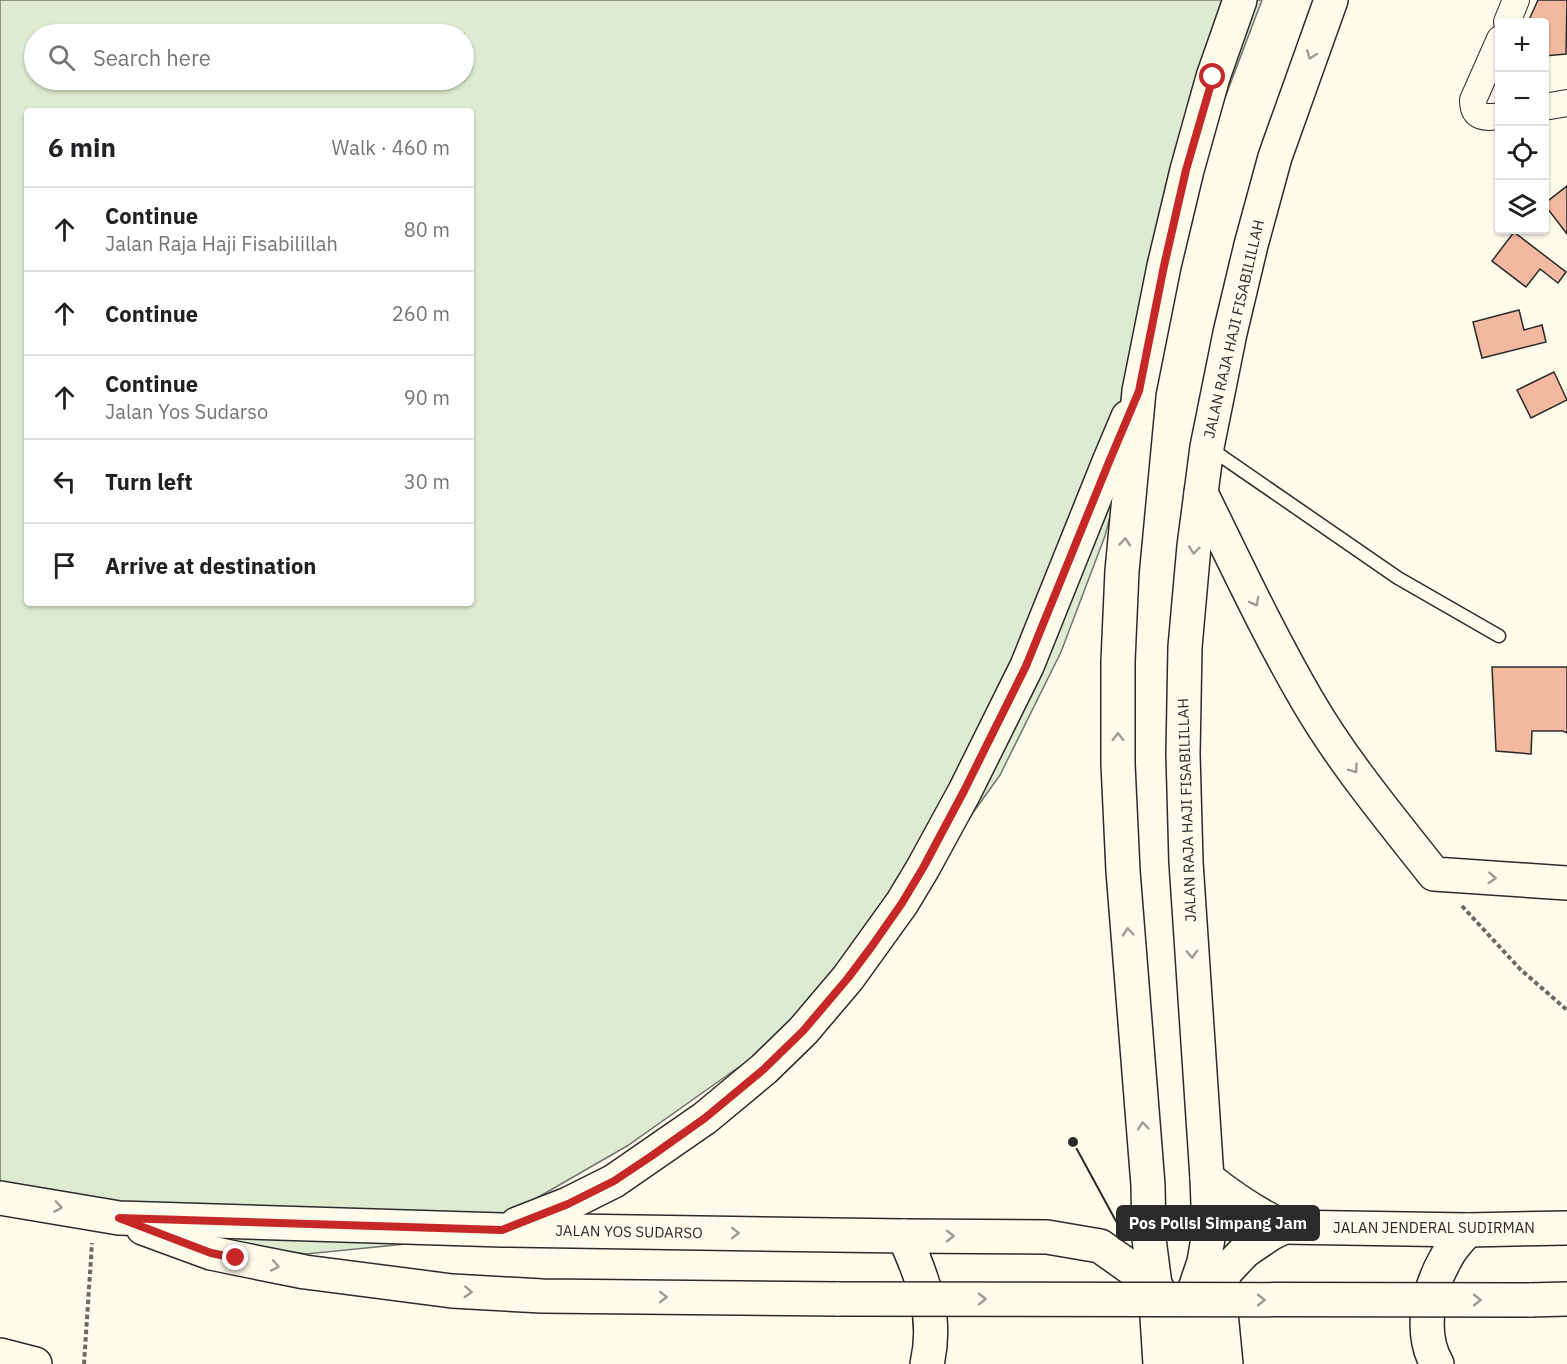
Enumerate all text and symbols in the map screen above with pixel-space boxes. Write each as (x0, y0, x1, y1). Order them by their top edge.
map controls (1495, 18, 1549, 234)
button: + (1495, 18, 1549, 72)
search box (24, 24, 474, 90)
icon: search (45, 41, 78, 74)
text: Search here (93, 43, 211, 72)
one-way arrow (1305, 49, 1318, 60)
route start (1199, 63, 1225, 89)
button: − (1495, 72, 1549, 126)
button: locate (1495, 126, 1549, 180)
text: 6 min (48, 130, 116, 164)
text: Walk · 460 m (332, 134, 450, 161)
button: layers (1495, 180, 1549, 234)
text: Continue (105, 201, 198, 230)
icon: ahead (48, 213, 81, 246)
text: 80 m (404, 216, 450, 243)
street label: JALAN RAJA HAJI FISABILILLAH (1199, 218, 1268, 440)
text: Jalan Raja Haji Fisabilillah (105, 230, 338, 257)
icon: ahead (48, 297, 81, 330)
text: Continue (105, 299, 198, 328)
text: 260 m (392, 300, 450, 327)
text: Continue (105, 369, 198, 398)
icon: ahead (48, 381, 81, 414)
text: 90 m (404, 384, 450, 411)
text: Jalan Yos Sudarso (105, 398, 268, 425)
icon: left (48, 465, 81, 498)
text: Turn left (105, 467, 193, 496)
text: 30 m (404, 468, 450, 495)
one-way arrow (1118, 538, 1131, 547)
one-way arrow (1188, 545, 1201, 555)
icon: arrive (48, 549, 81, 582)
text: Arrive at destination (105, 551, 316, 580)
one-way arrow (1248, 595, 1259, 606)
street label: JALAN RAJA HAJI FISABILILLAH (1173, 698, 1200, 922)
one-way arrow (1112, 733, 1124, 742)
one-way arrow (1347, 763, 1358, 774)
one-way arrow (1487, 871, 1496, 884)
one-way arrow (1122, 927, 1135, 936)
one-way arrow (1185, 950, 1198, 959)
one-way arrow (1137, 1122, 1150, 1131)
one-way arrow (52, 1200, 62, 1213)
callout: Pos Polisi Simpang Jam (1117, 1206, 1319, 1240)
text: Pos Polisi Simpang Jam (1129, 1213, 1307, 1233)
street label: JALAN JENDERAL SUDIRMAN (1333, 1218, 1535, 1237)
street label: JALAN YOS SUDARSO (555, 1221, 703, 1242)
one-way arrow (730, 1227, 739, 1239)
one-way arrow (946, 1230, 955, 1242)
route end (222, 1244, 248, 1270)
one-way arrow (269, 1259, 279, 1272)
one-way arrow (463, 1285, 472, 1298)
one-way arrow (658, 1291, 667, 1303)
one-way arrow (977, 1293, 986, 1306)
one-way arrow (1256, 1294, 1265, 1306)
one-way arrow (1472, 1294, 1481, 1306)

